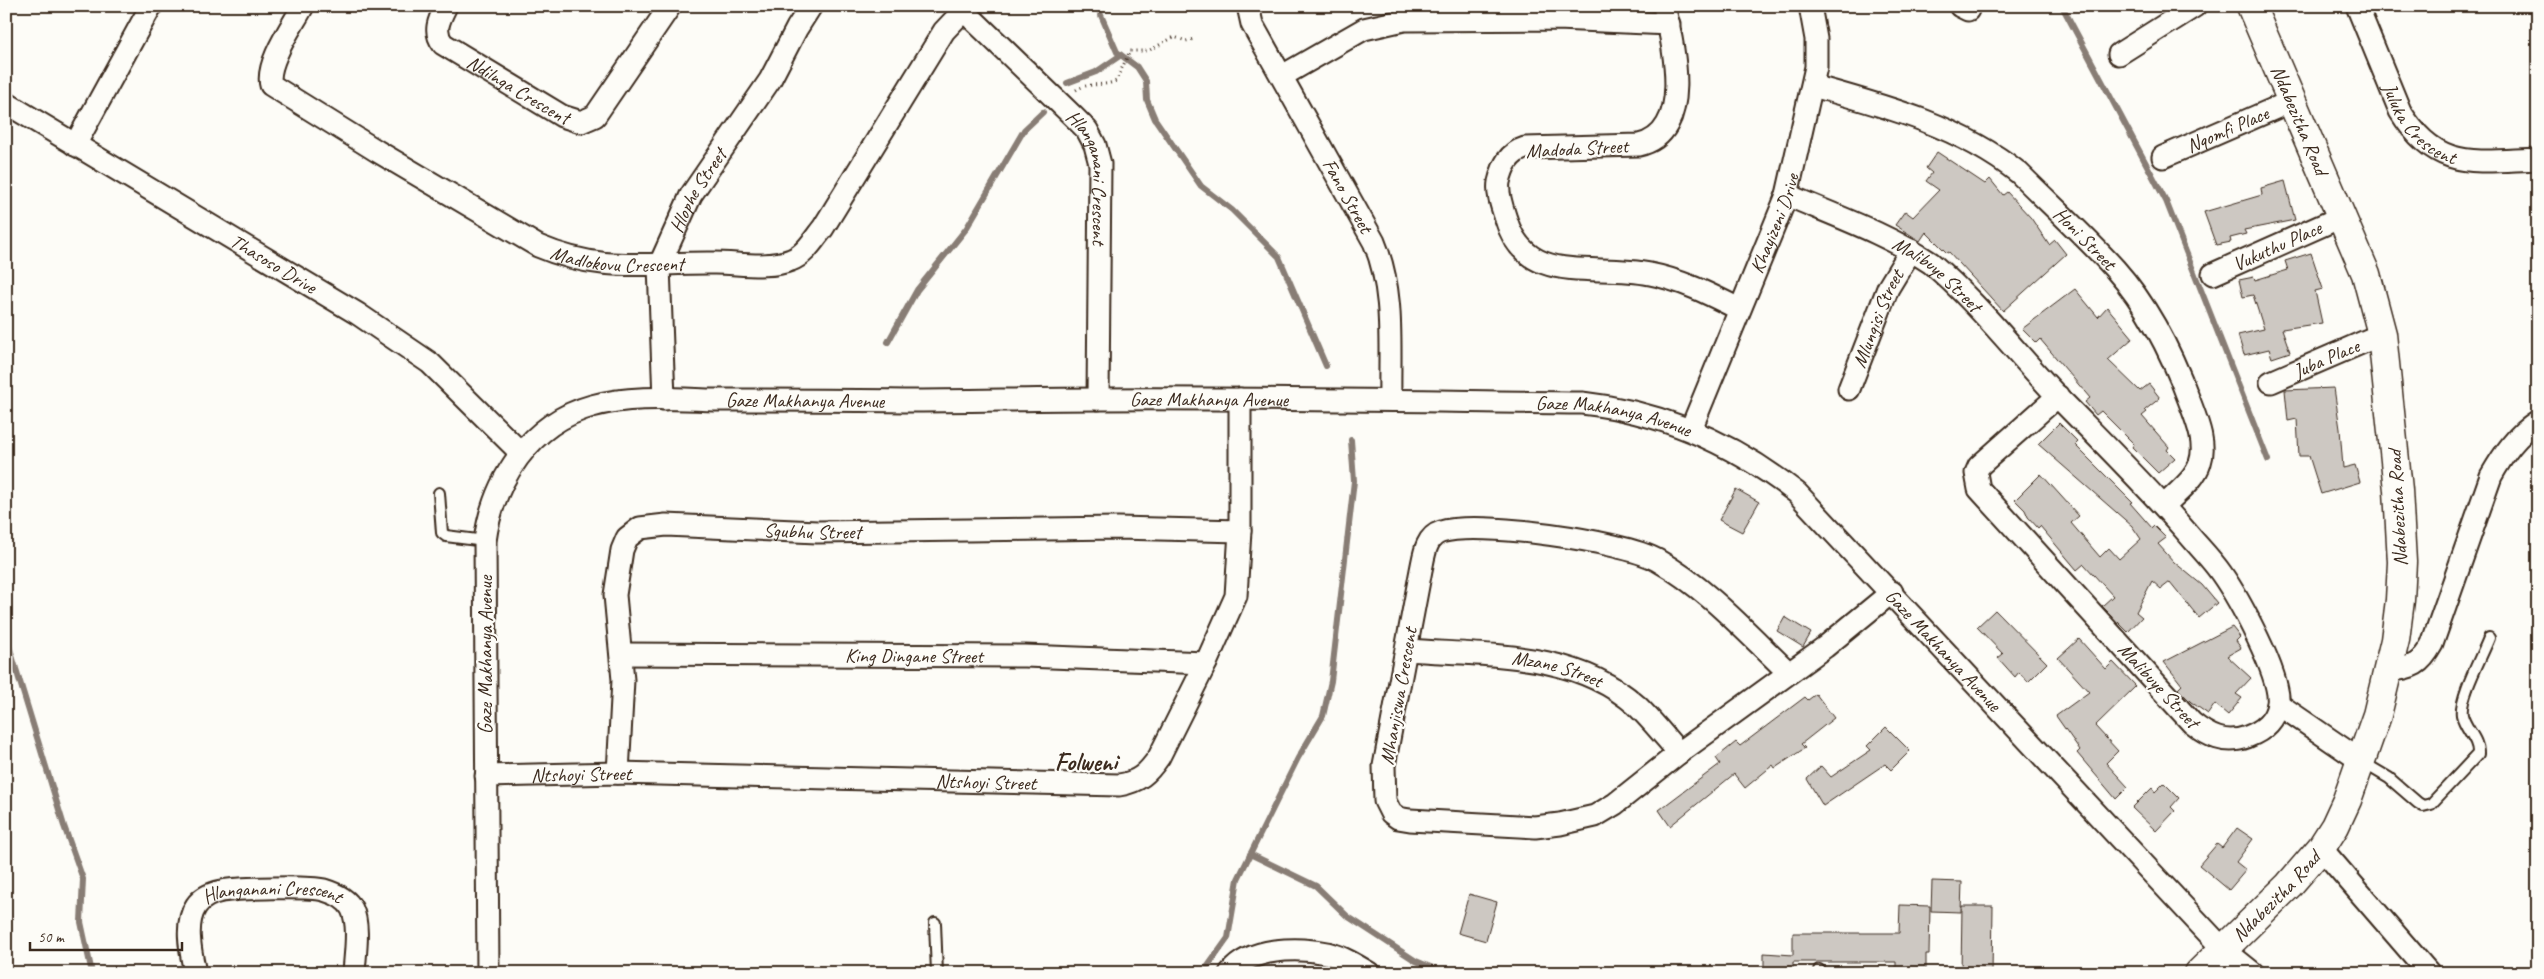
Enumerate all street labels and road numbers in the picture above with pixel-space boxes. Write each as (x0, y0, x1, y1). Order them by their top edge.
street label: Ndilnga Crescent (462, 50, 575, 131)
street label: Ndabezitha Road (2265, 62, 2335, 182)
street label: Juluka Crescent (2376, 78, 2461, 171)
street label: Nqomfi Place (2182, 100, 2274, 158)
street label: Hlanganani Crescent (1061, 105, 1112, 247)
street label: Madoda Street (1525, 133, 1631, 164)
street label: Hlophe Street (664, 141, 734, 237)
street label: Fano Street (1317, 154, 1379, 239)
street label: Khayizeni Drive (1744, 170, 1805, 277)
street label: Honi Street (2048, 202, 2123, 277)
street label: Vukuthu Place (2229, 215, 2327, 277)
street label: Thasoso Drive (226, 228, 322, 300)
street label: Malibuye Street (1888, 231, 1989, 320)
street label: Madlokovu Crescent (547, 240, 687, 278)
street label: Mlungisi Street (1846, 263, 1911, 371)
street label: Juba Place (2288, 333, 2365, 384)
street label: Gaze Makhanya Avenue (1130, 387, 1290, 412)
street label: Gaze Makhanya Avenue (726, 388, 886, 414)
street label: Gaze Makhanya Avenue (1535, 390, 1696, 443)
street label: Ndabezitha Road (2382, 446, 2413, 567)
street label: Sgubhu Street (763, 518, 864, 545)
street label: Gaze Makhanya Avenue (473, 574, 498, 734)
street label: Gaze Makhanya Avenue (1880, 584, 2007, 718)
street label: Mhanjiswa Crescent (1374, 623, 1423, 767)
street label: Malibuye Street (2113, 637, 2207, 736)
street label: King Dingane Street (845, 643, 985, 669)
street label: Mzane Street (1510, 645, 1609, 694)
street label: Ntshoyi Street (531, 761, 634, 788)
street label: Ntshoyi Street (935, 769, 1039, 796)
street label: Ndabezitha Road (2227, 843, 2328, 947)
street label: Hlanganani Crescent (198, 876, 349, 910)

